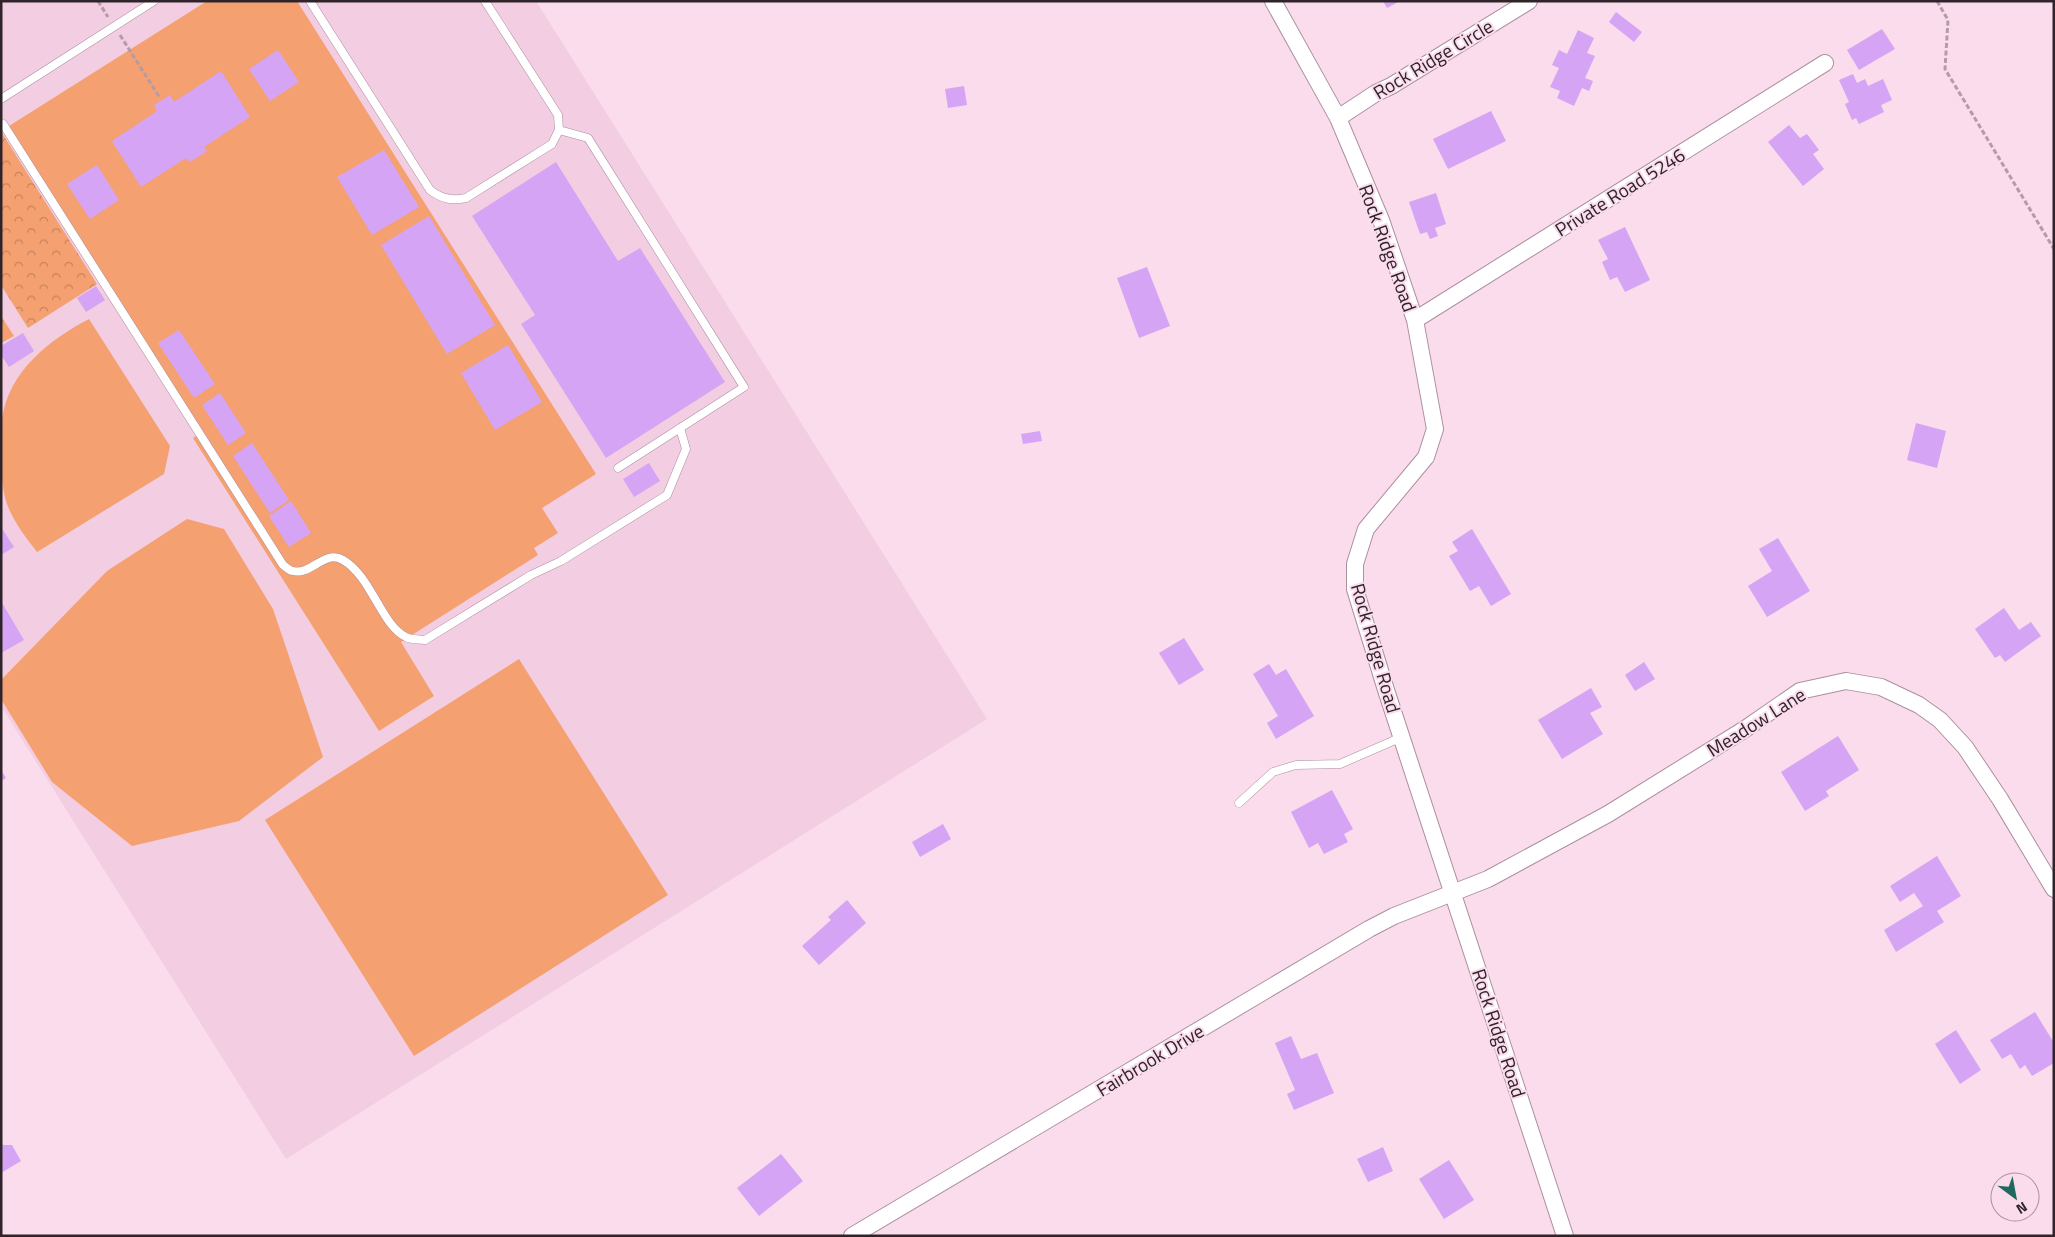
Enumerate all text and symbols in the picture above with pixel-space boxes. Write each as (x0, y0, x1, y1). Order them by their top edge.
street label: Rock Ridge Circle (1367, 11, 1498, 106)
street label: Private Road 5246 (1549, 140, 1691, 243)
street label: Rock Ridge Road (1352, 180, 1425, 316)
street label: Rock Ridge Road (1344, 580, 1409, 716)
street label: Meadow Lane (1701, 680, 1811, 764)
street label: Rock Ridge Road (1465, 965, 1534, 1101)
street label: Fairbrook Drive (1090, 1016, 1209, 1103)
north arrow (1990, 1172, 2040, 1222)
text: N (2012, 1197, 2032, 1220)

